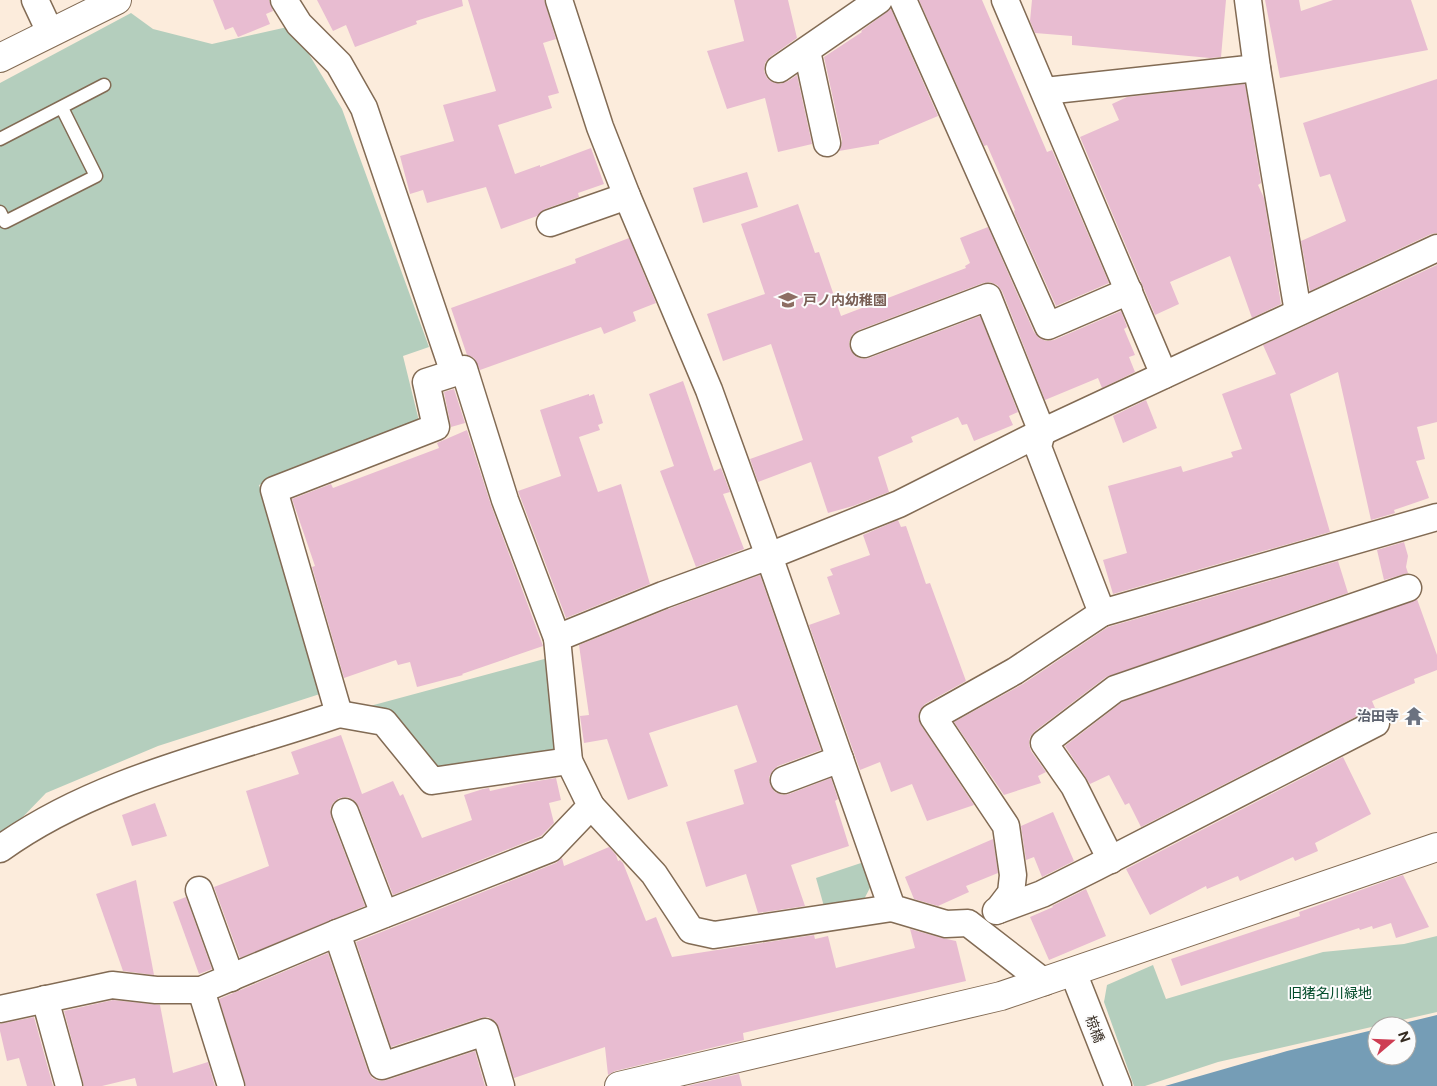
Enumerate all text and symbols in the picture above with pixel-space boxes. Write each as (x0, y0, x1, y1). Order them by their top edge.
school or university icon: 戸ノ内幼稚園 (777, 289, 799, 311)
place label: 戸ノ内幼稚園 (803, 292, 887, 308)
temple icon: 治田寺 (1403, 705, 1425, 727)
place label: 治田寺 (1357, 708, 1399, 724)
park label: 旧猪名川緑地 (1288, 985, 1372, 1001)
street label: 椋橋 (1083, 1013, 1107, 1045)
north arrow (1367, 1016, 1417, 1066)
text: N (1395, 1029, 1414, 1045)

